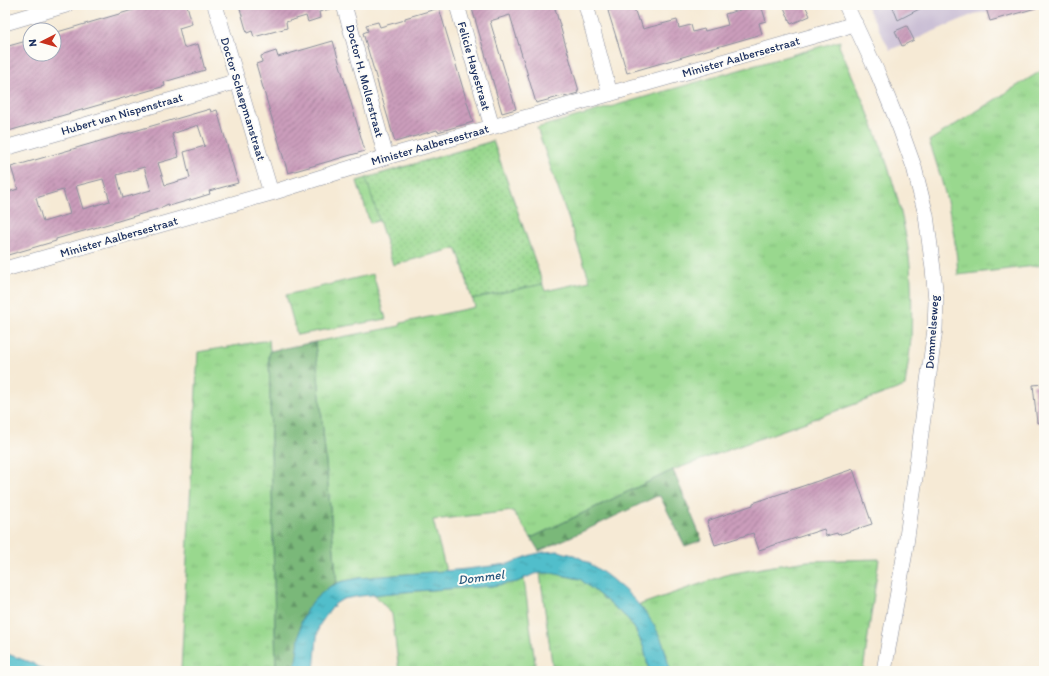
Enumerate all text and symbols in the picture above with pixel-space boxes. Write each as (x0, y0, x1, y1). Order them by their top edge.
street label: Felicie Hayestraat (455, 20, 494, 113)
north arrow (22, 22, 62, 62)
street label: Doctor H. Mollerstraat (343, 23, 387, 139)
street label: Minister Aalbersestraat (681, 33, 802, 81)
street label: Doctor Schaepmanstraat (218, 36, 269, 163)
text: N (26, 39, 39, 47)
street label: Hubert van Nispenstraat (60, 90, 185, 138)
street label: Minister Aalbersestraat (370, 121, 491, 169)
street label: Minister Aalbersestraat (59, 213, 180, 261)
street label: Dommelseweg (922, 294, 942, 369)
water label: Dommel (457, 567, 506, 587)

